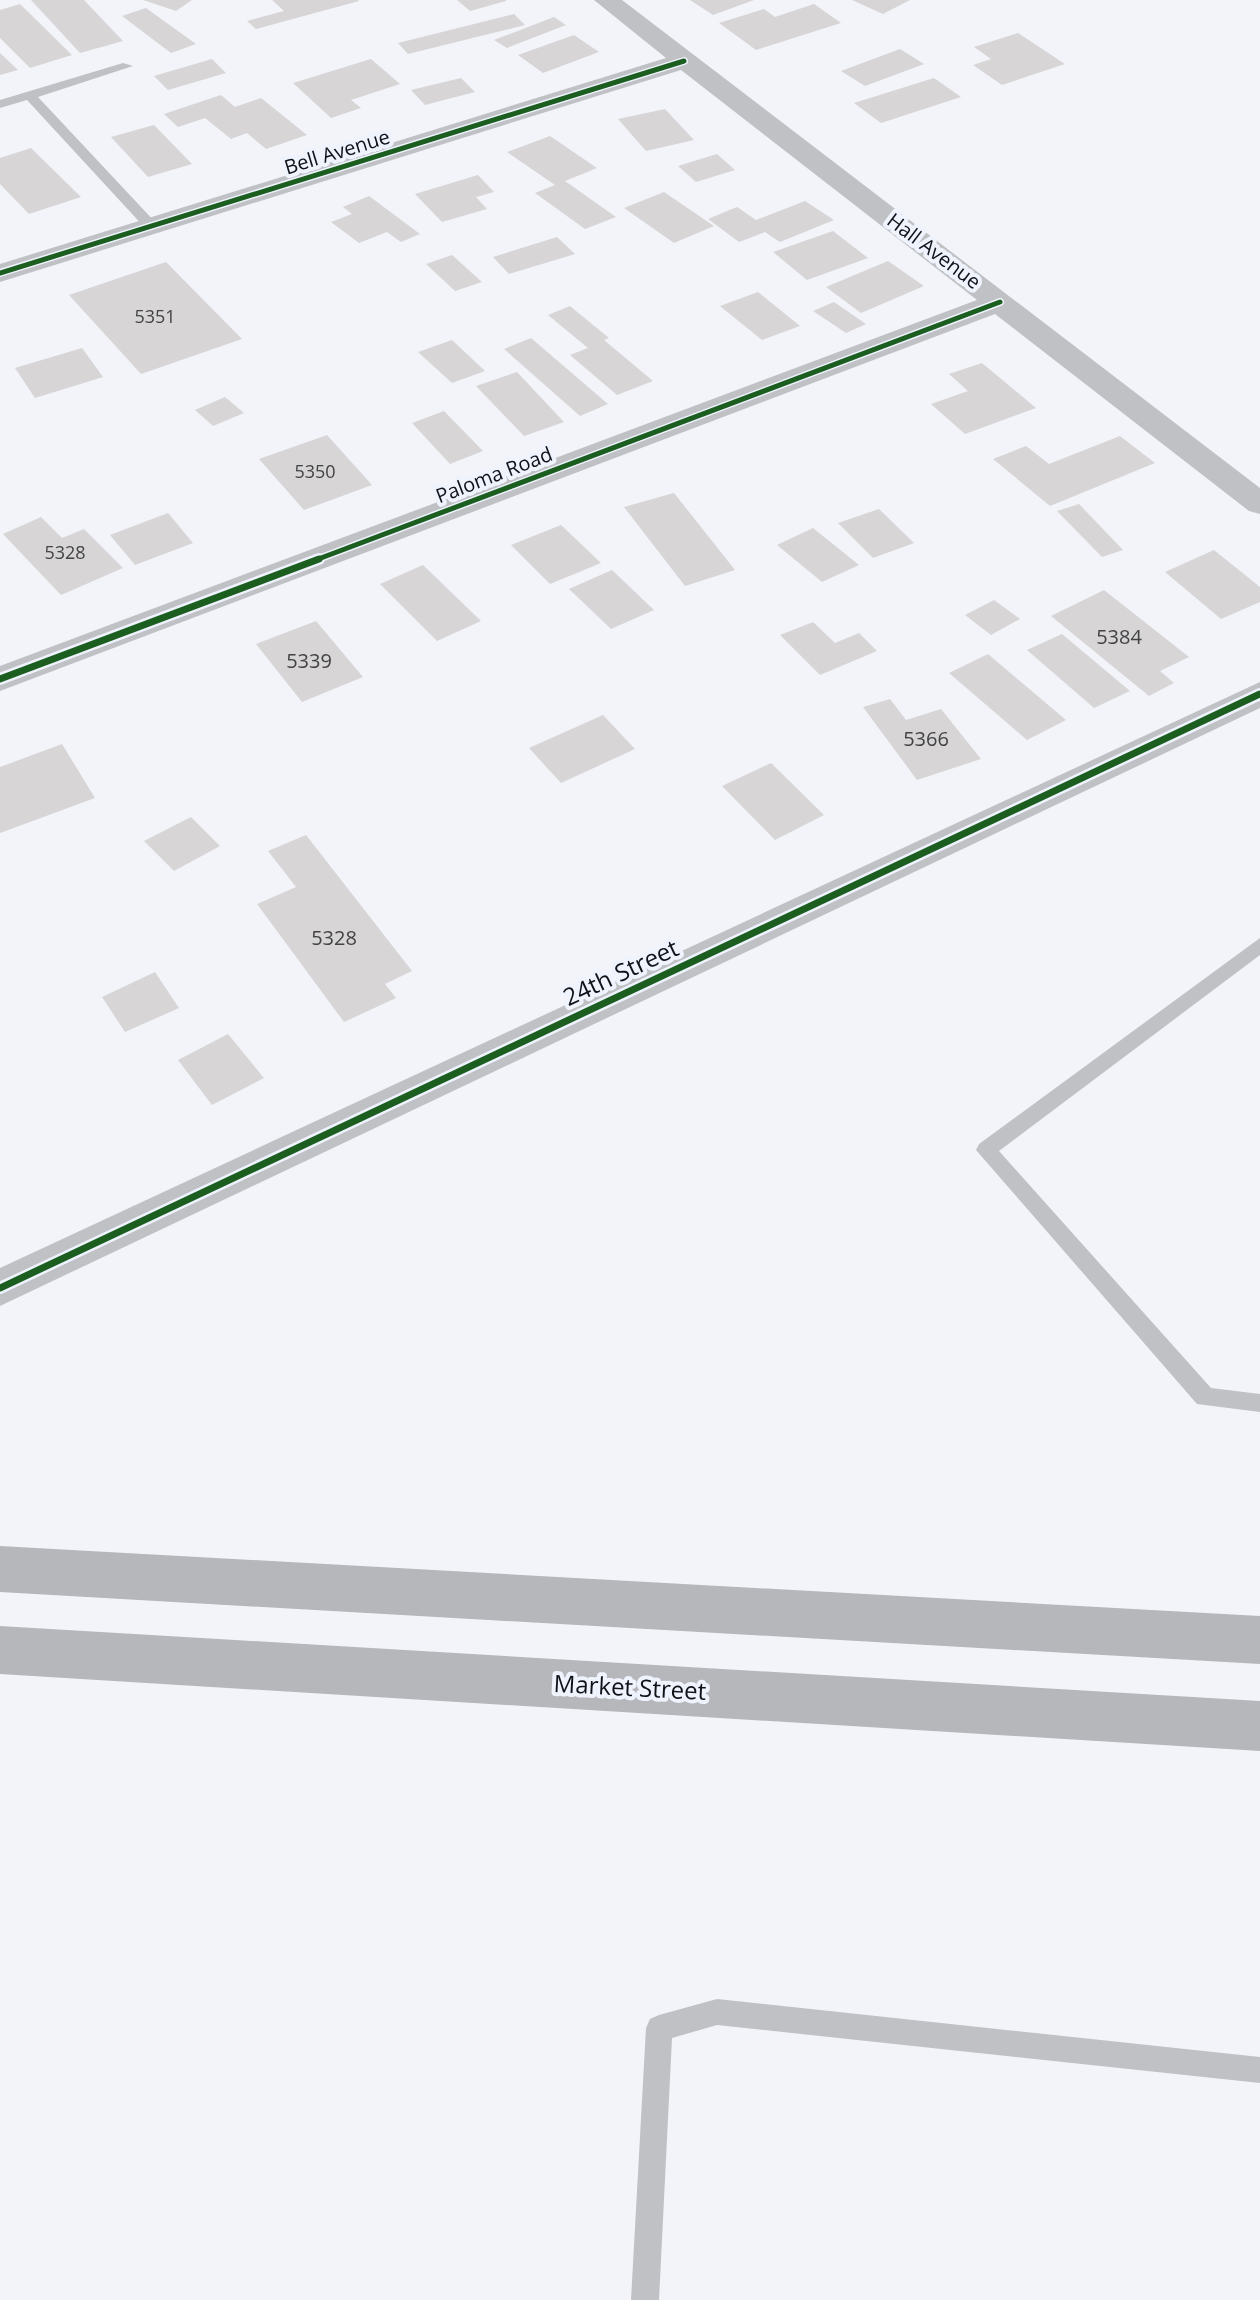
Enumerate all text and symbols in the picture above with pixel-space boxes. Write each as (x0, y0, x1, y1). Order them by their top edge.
street label: Bell Avenue (281, 123, 393, 180)
street label: Hall Avenue (882, 206, 987, 295)
house number: 5351 (134, 304, 176, 328)
street label: Paloma Road (432, 440, 556, 509)
house number: 5350 (294, 459, 336, 483)
house number: 5328 (44, 540, 86, 564)
house number: 5384 (1096, 623, 1142, 650)
house number: 5339 (286, 647, 332, 674)
house number: 5366 (903, 725, 949, 752)
house number: 5328 (311, 924, 357, 951)
street label: 24th Street (557, 930, 684, 1013)
street label: Market Street (553, 1666, 707, 1707)

